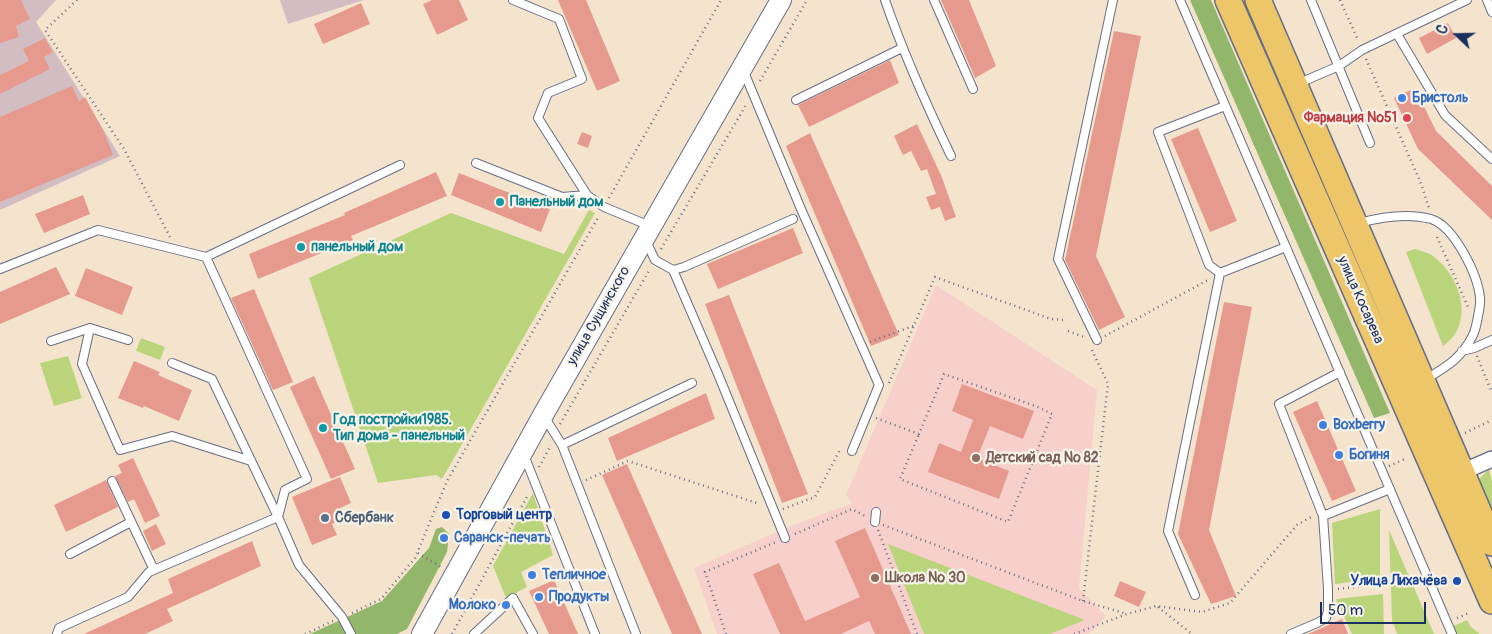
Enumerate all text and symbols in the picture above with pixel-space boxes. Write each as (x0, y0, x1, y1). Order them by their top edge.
north arrow (1432, 10, 1482, 60)
text: С (1433, 22, 1452, 37)
place label: Бристоль (1412, 90, 1468, 106)
marker: Бристоль (1396, 92, 1408, 104)
place label: Фармация №51 (1304, 110, 1397, 126)
marker: Фармация №51 (1401, 112, 1413, 124)
place label: Панельный дом (510, 194, 603, 210)
marker: Панельный дом (494, 196, 506, 208)
place label: панельный дом (311, 239, 403, 255)
marker: панельный дом (295, 241, 307, 253)
street label: улица Косарева (1333, 254, 1387, 346)
street label: улица Сущинского (564, 264, 634, 368)
place label: Год постройки1985. Тип дома - панельный (333, 412, 465, 444)
place label: Boxberry (1333, 417, 1385, 433)
marker: Boxberry (1317, 419, 1329, 431)
marker: Год постройки1985. Тип дома - панельный (317, 422, 329, 434)
place label: Богиня (1349, 447, 1389, 463)
marker: Богиня (1333, 449, 1345, 461)
place label: Детский сад № 82 (986, 450, 1099, 466)
marker: Детский сад № 82 (970, 452, 982, 464)
place label: Торговый центр (456, 507, 552, 523)
marker: Торговый центр (440, 509, 452, 521)
place label: Сбербанк (335, 510, 394, 526)
marker: Сбербанк (319, 512, 331, 524)
place label: Саранск-печать (454, 530, 551, 546)
marker: Саранск-печать (438, 532, 450, 544)
place label: Тепличное (542, 567, 606, 583)
marker: Тепличное (526, 569, 538, 581)
place label: Школа № 30 (885, 570, 965, 586)
marker: Школа № 30 (869, 572, 881, 584)
place label: Улица Лихачёва (1351, 573, 1447, 589)
marker: Улица Лихачёва (1451, 575, 1463, 587)
place label: Продукты (549, 589, 609, 605)
marker: Продукты (533, 591, 545, 603)
scale bar (1322, 592, 1428, 624)
place label: Молоко (449, 597, 496, 613)
marker: Молоко (500, 599, 512, 611)
text: 50 m (1328, 601, 1363, 620)

